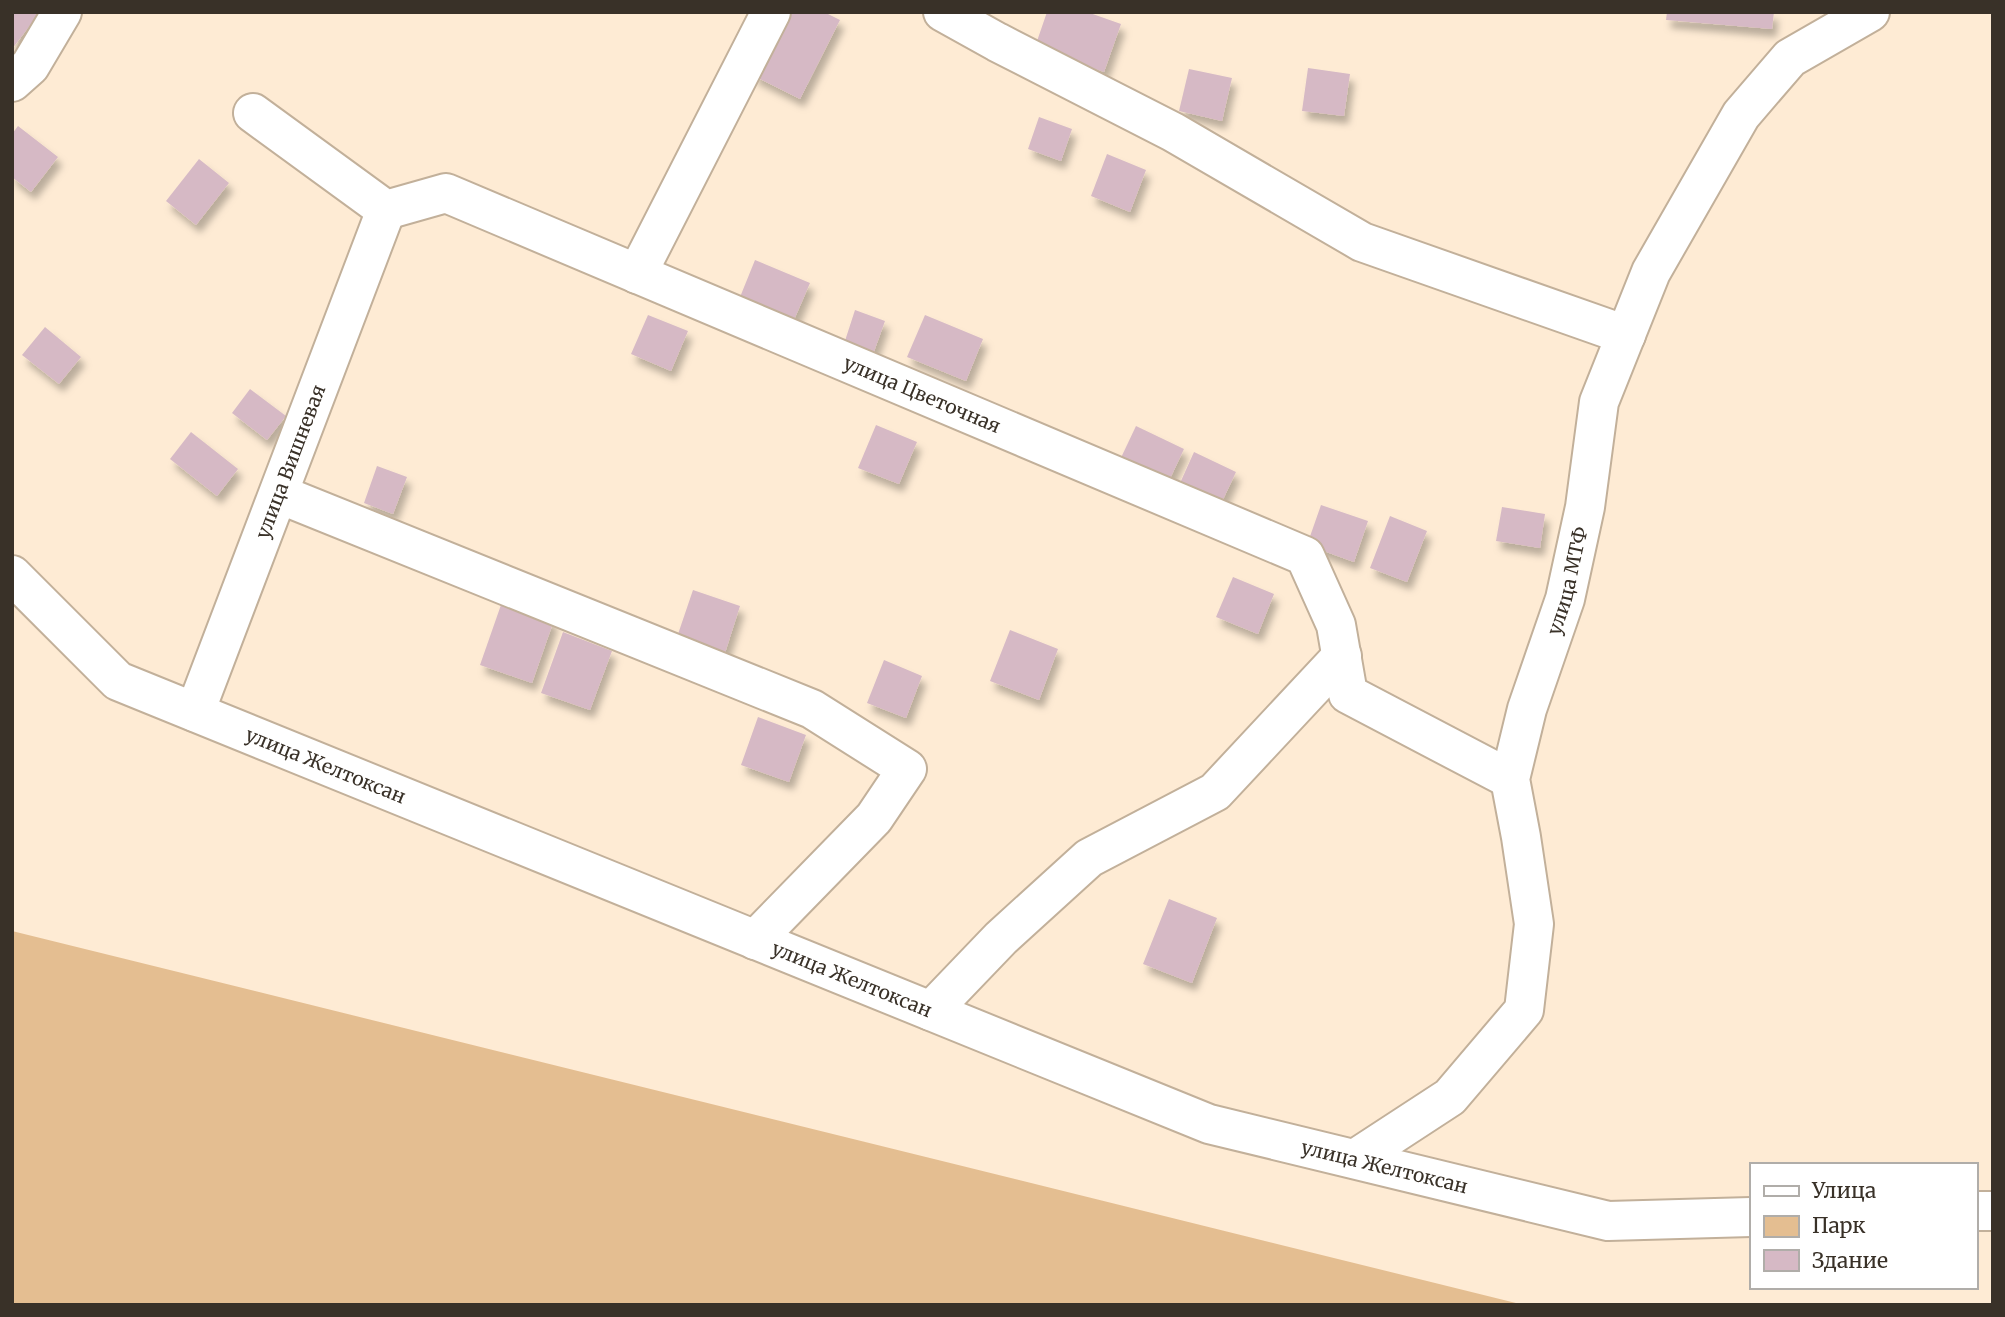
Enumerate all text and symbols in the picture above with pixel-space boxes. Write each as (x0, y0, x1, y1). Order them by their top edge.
street label: улица Цветочная (840, 350, 1004, 438)
street label: улица Вишневая (250, 381, 330, 542)
street label: улица МТФ (1542, 524, 1592, 638)
street label: улица Желтоксан (242, 722, 409, 809)
street label: улица Желтоксан (768, 936, 935, 1022)
street label: улица Желтоксан (1299, 1135, 1470, 1198)
legend (1750, 1163, 1977, 1289)
text: Улица (1811, 1177, 1876, 1204)
text: Парк (1812, 1212, 1866, 1239)
text: Здание (1812, 1247, 1888, 1274)

